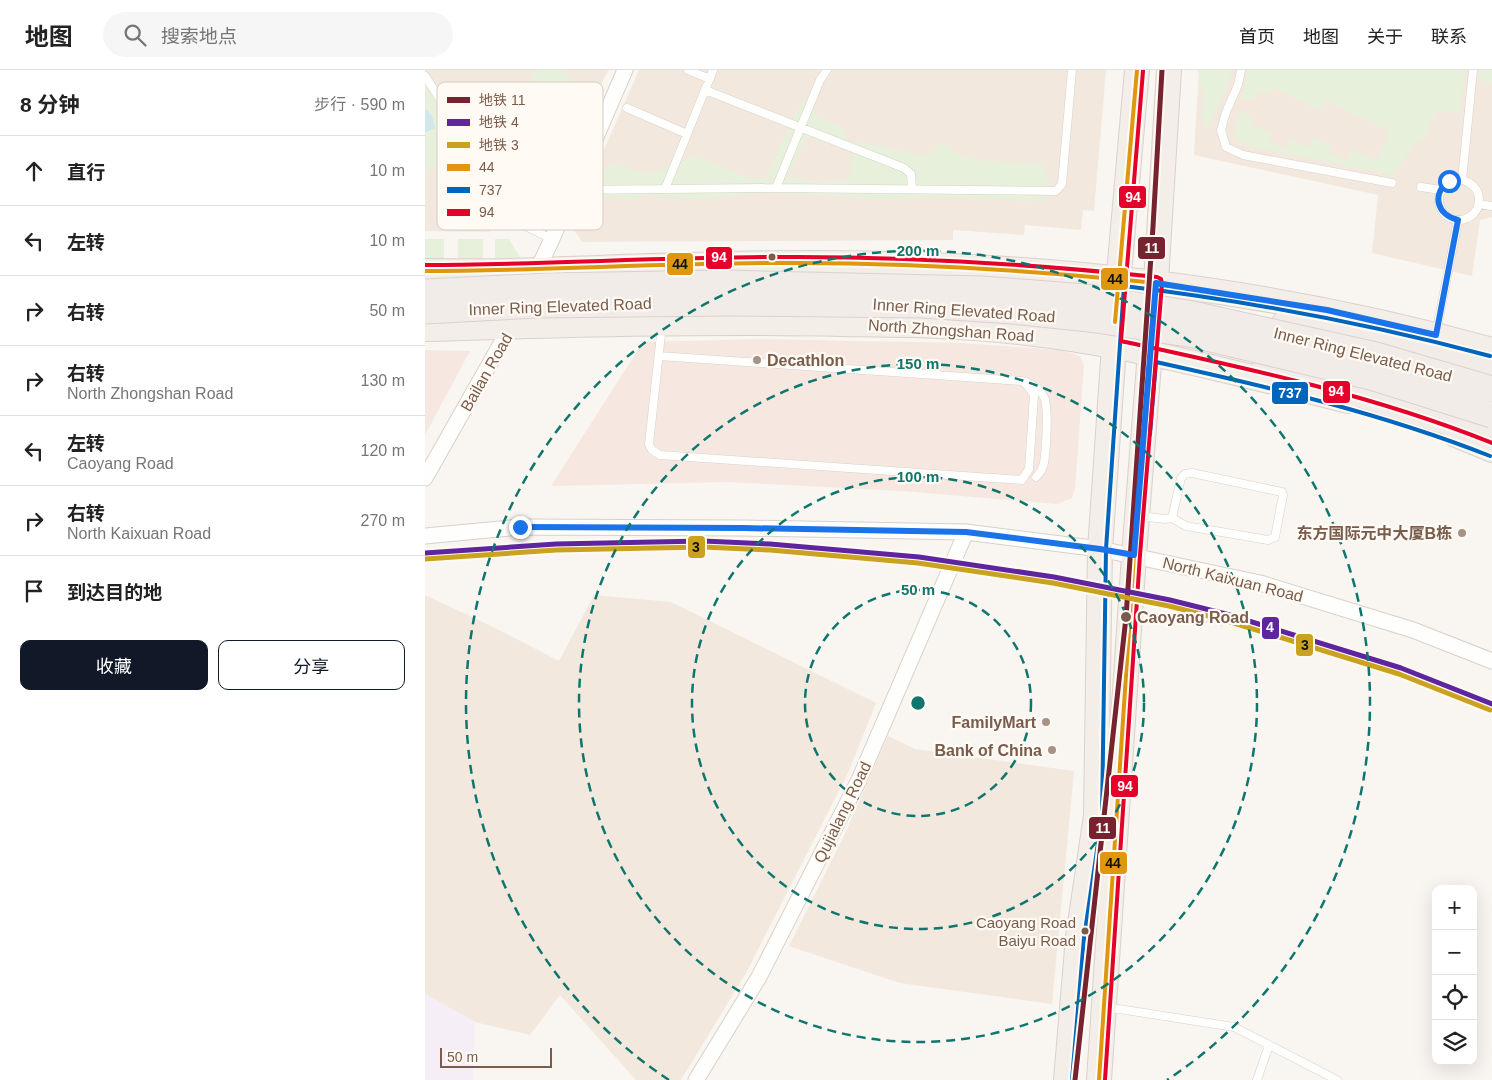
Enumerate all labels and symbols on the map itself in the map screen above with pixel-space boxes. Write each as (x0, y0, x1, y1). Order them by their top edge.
legend (437, 82, 603, 230)
text: 地铁 11 (479, 92, 526, 108)
text: 地铁 4 (479, 114, 519, 130)
text: 地铁 3 (479, 137, 519, 153)
text: 44 (479, 159, 495, 175)
route start (1438, 170, 1461, 193)
text: 737 (479, 182, 503, 198)
line badge: 94 (1118, 185, 1147, 209)
text: 94 (1125, 189, 1141, 205)
text: 94 (479, 204, 495, 220)
line badge: 11 (1137, 236, 1166, 260)
text: 11 (1145, 240, 1160, 256)
text: 200 m (897, 242, 939, 259)
line badge: 94 (705, 246, 733, 270)
text: 94 (711, 249, 727, 265)
line badge: 44 (666, 252, 694, 276)
unlabelled marker (767, 252, 777, 262)
text: 44 (672, 256, 688, 272)
line badge: 44 (1100, 267, 1129, 291)
text: 44 (1107, 271, 1123, 287)
street label: Inner Ring Elevated Road (468, 295, 652, 318)
street label: Inner Ring Elevated Road (872, 296, 1056, 325)
street label: North Zhongshan Road (867, 316, 1035, 345)
street label: Inner Ring Elevated Road (1272, 324, 1454, 385)
street label: Bailan Road (457, 330, 516, 414)
place label: Decathlon (767, 352, 844, 369)
marker: Decathlon (751, 354, 763, 366)
text: 150 m (897, 355, 939, 372)
line badge: 94 (1322, 380, 1351, 404)
line badge: 737 (1271, 381, 1309, 405)
text: 94 (1328, 383, 1344, 399)
text: 737 (1278, 385, 1302, 401)
text: 100 m (897, 468, 939, 485)
route end (509, 516, 532, 539)
place label: 东方国际元中大厦B栋 (1296, 524, 1452, 542)
marker: 东方国际元中大厦B栋 (1456, 527, 1468, 539)
line badge: 3 (687, 535, 706, 559)
text: 3 (692, 539, 700, 555)
street label: North Kaixuan Road (1161, 554, 1305, 605)
text: 50 m (901, 581, 935, 598)
place label: Caoyang Road (1137, 609, 1249, 626)
marker: Caoyang Road (1119, 610, 1133, 624)
line badge: 4 (1261, 616, 1280, 640)
text: 4 (1266, 619, 1274, 635)
line badge: 3 (1295, 633, 1314, 657)
text: 3 (1301, 637, 1309, 653)
centre of rings (909, 694, 927, 712)
place label: FamilyMart (952, 714, 1037, 731)
marker: FamilyMart (1040, 716, 1052, 728)
place label: Bank of China (934, 742, 1042, 759)
marker: Bank of China (1046, 744, 1058, 756)
street label: Qujialang Road (811, 759, 874, 866)
line badge: 94 (1110, 774, 1139, 798)
text: 94 (1117, 778, 1133, 794)
line badge: 11 (1088, 816, 1117, 840)
text: 11 (1096, 820, 1111, 836)
line badge: 44 (1099, 851, 1128, 875)
text: 44 (1105, 855, 1121, 871)
place label: Caoyang Road Baiyu Road (976, 914, 1076, 949)
marker: Caoyang Road Baiyu Road (1080, 926, 1090, 936)
scale bar (440, 1045, 553, 1068)

